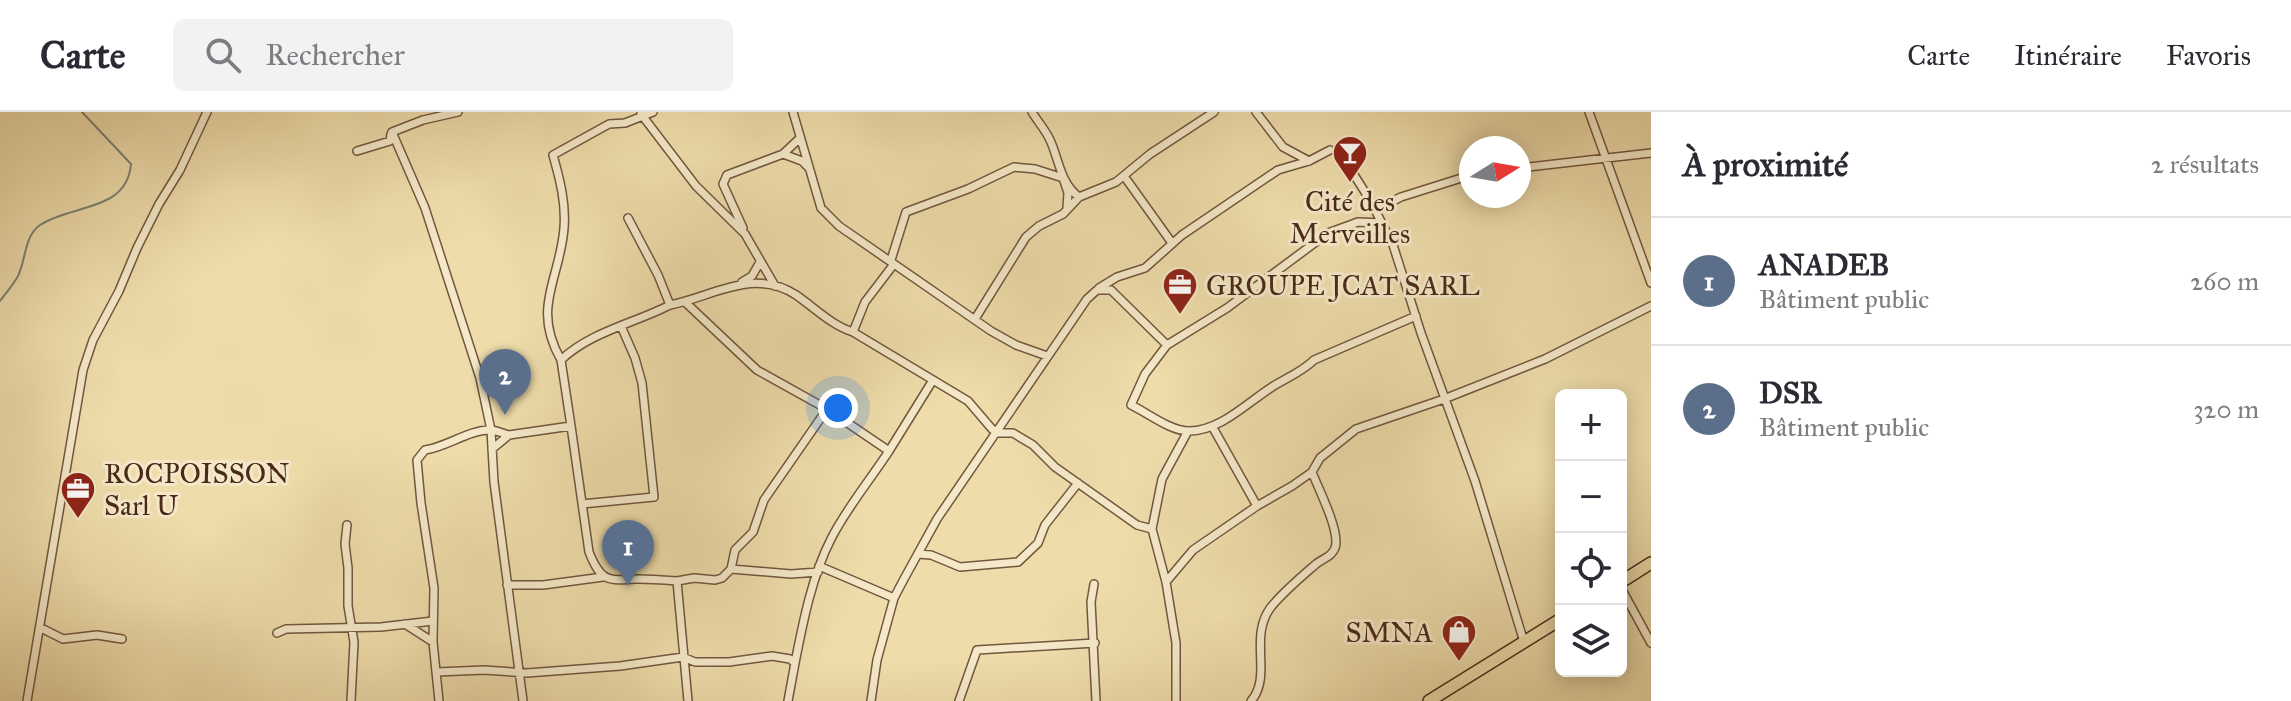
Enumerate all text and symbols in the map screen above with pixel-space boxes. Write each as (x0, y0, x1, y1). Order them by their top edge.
search box (173, 19, 733, 91)
text: Carte (40, 32, 125, 78)
icon: search (201, 33, 245, 77)
text: Rechercher (265, 37, 405, 73)
text: Carte (1907, 38, 1970, 73)
text: Itinéraire (2014, 38, 2122, 73)
text: Favoris (2166, 38, 2251, 73)
bar icon: Cité des Merveilles (1331, 134, 1369, 184)
north arrow (1459, 136, 1531, 208)
text: À proximité (1683, 144, 1848, 185)
text: 2 résultats (2151, 148, 2259, 180)
place label: Cité des Merveilles (1290, 184, 1410, 251)
text: ANADEB (1759, 247, 1889, 283)
text: 1 (1704, 265, 1714, 297)
text: 260 m (2190, 265, 2259, 297)
office icon: GROUPE JCAT SARL (1161, 266, 1199, 316)
place label: GROUPE JCAT SARL (1206, 268, 1480, 303)
text: Bâtiment public (1759, 283, 1929, 315)
pin: 2 (479, 349, 531, 415)
text: DSR (1759, 375, 1821, 411)
your location (818, 388, 858, 428)
map controls (1555, 389, 1627, 677)
button: + (1555, 389, 1627, 461)
text: 2 (1703, 393, 1715, 425)
text: 320 m (2193, 393, 2259, 425)
text: Bâtiment public (1759, 411, 1929, 443)
place label: ROCPOISSON Sarl U (104, 456, 290, 523)
button: − (1555, 461, 1627, 533)
office icon: ROCPOISSON Sarl U (59, 470, 97, 520)
pin: 1 (602, 520, 654, 586)
button: locate (1555, 533, 1627, 605)
button: layers (1555, 605, 1627, 677)
shop icon: SMNA (1440, 613, 1478, 663)
place label: SMNA (1346, 615, 1433, 650)

